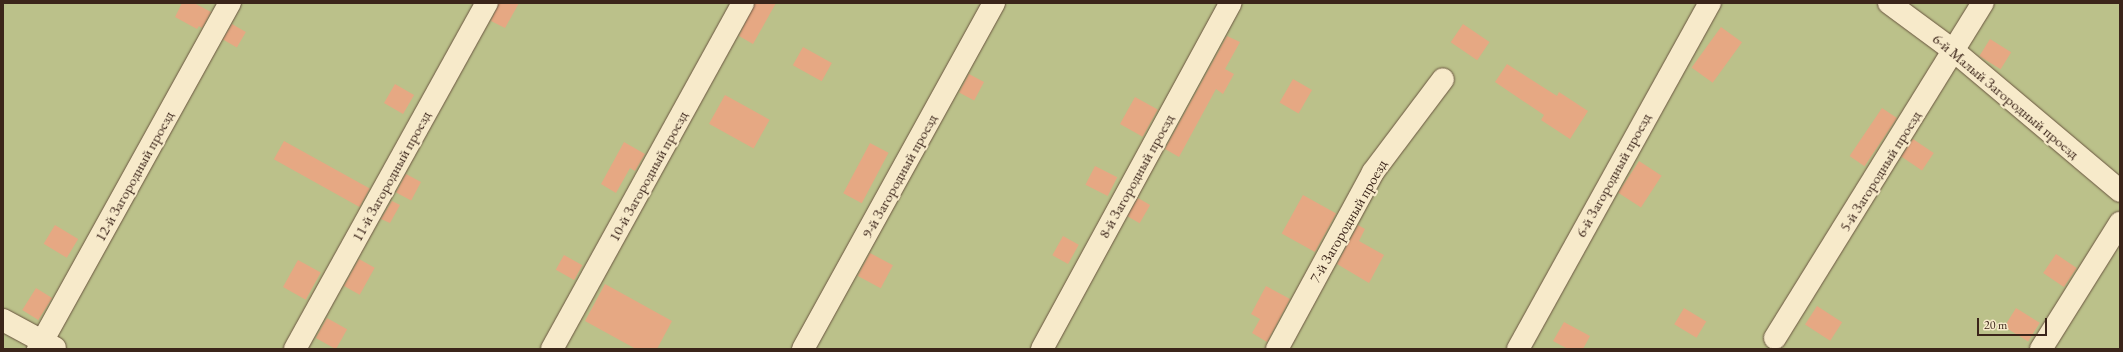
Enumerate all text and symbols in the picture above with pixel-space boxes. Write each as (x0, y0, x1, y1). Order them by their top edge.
street label: 6-й Малый Загородный проезд (1929, 29, 2083, 163)
street label: 5-й Загородный проезд (1836, 107, 1924, 235)
street label: 12-й Загородный проезд (91, 108, 177, 244)
street label: 11-й Загородный проезд (348, 108, 434, 244)
street label: 10-й Загородный проезд (605, 108, 691, 244)
street label: 6-й Загородный проезд (1571, 110, 1655, 240)
street label: 9-й Загородный проезд (857, 111, 941, 241)
street label: 8-й Загородный проезд (1094, 111, 1178, 241)
street label: 7-й Загородный проезд (1305, 156, 1391, 286)
scale bar (1979, 310, 2049, 336)
text: 20 m (1984, 317, 2007, 333)

